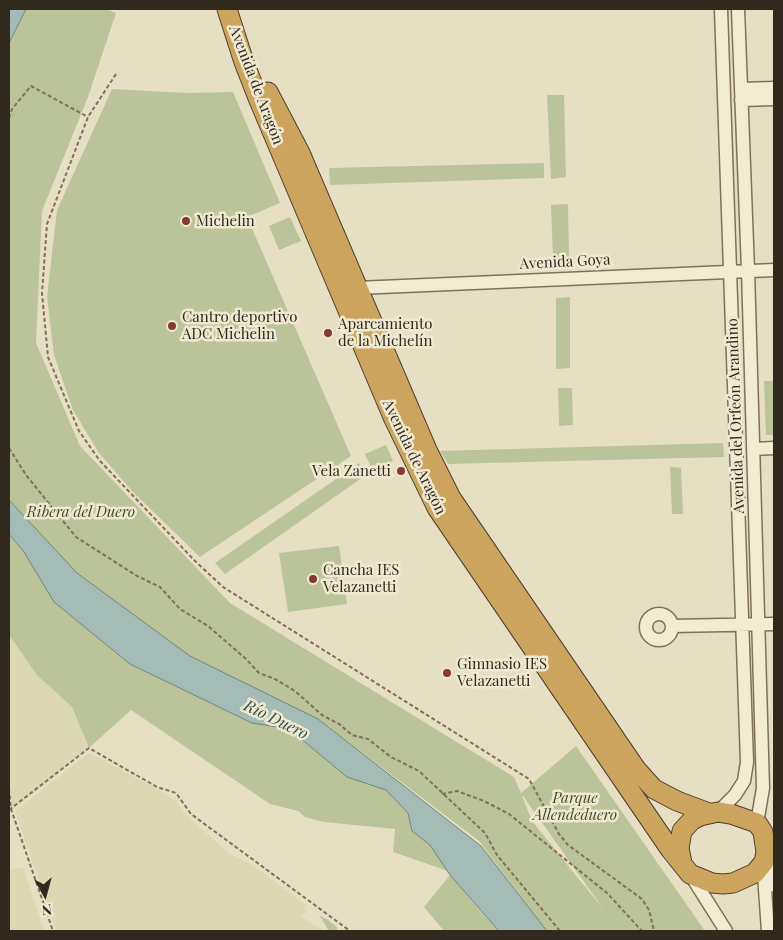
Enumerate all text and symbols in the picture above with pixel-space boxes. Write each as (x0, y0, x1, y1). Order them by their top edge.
street label: Avenida de Aragón (225, 23, 287, 147)
place label: Michelin (196, 212, 255, 230)
marker: Michelin (180, 215, 192, 227)
street label: Avenida Goya (519, 251, 611, 273)
place label: Cantro deportivo ADC Michelin (182, 308, 297, 343)
place label: Aparcamiento de la Michelín (338, 315, 433, 350)
street label: Avenida del Orfeón Arandino (724, 318, 748, 514)
marker: Cantro deportivo ADC Michelin (166, 320, 178, 332)
marker: Aparcamiento de la Michelín (322, 327, 334, 339)
street label: Avenida de Aragón (378, 396, 450, 518)
place label: Vela Zanetti (312, 462, 391, 480)
marker: Vela Zanetti (395, 465, 407, 477)
park label: Ribera del Duero (27, 503, 135, 521)
place label: Cancha IES Velazanetti (323, 561, 399, 596)
marker: Cancha IES Velazanetti (307, 573, 319, 585)
place label: Gimnasio IES Velazanetti (457, 655, 547, 690)
marker: Gimnasio IES Velazanetti (441, 667, 453, 679)
water label: Río Duero (241, 696, 311, 744)
park label: Parque Allendeduero (533, 789, 617, 824)
north arrow (20, 870, 70, 920)
text: N (41, 900, 53, 920)

